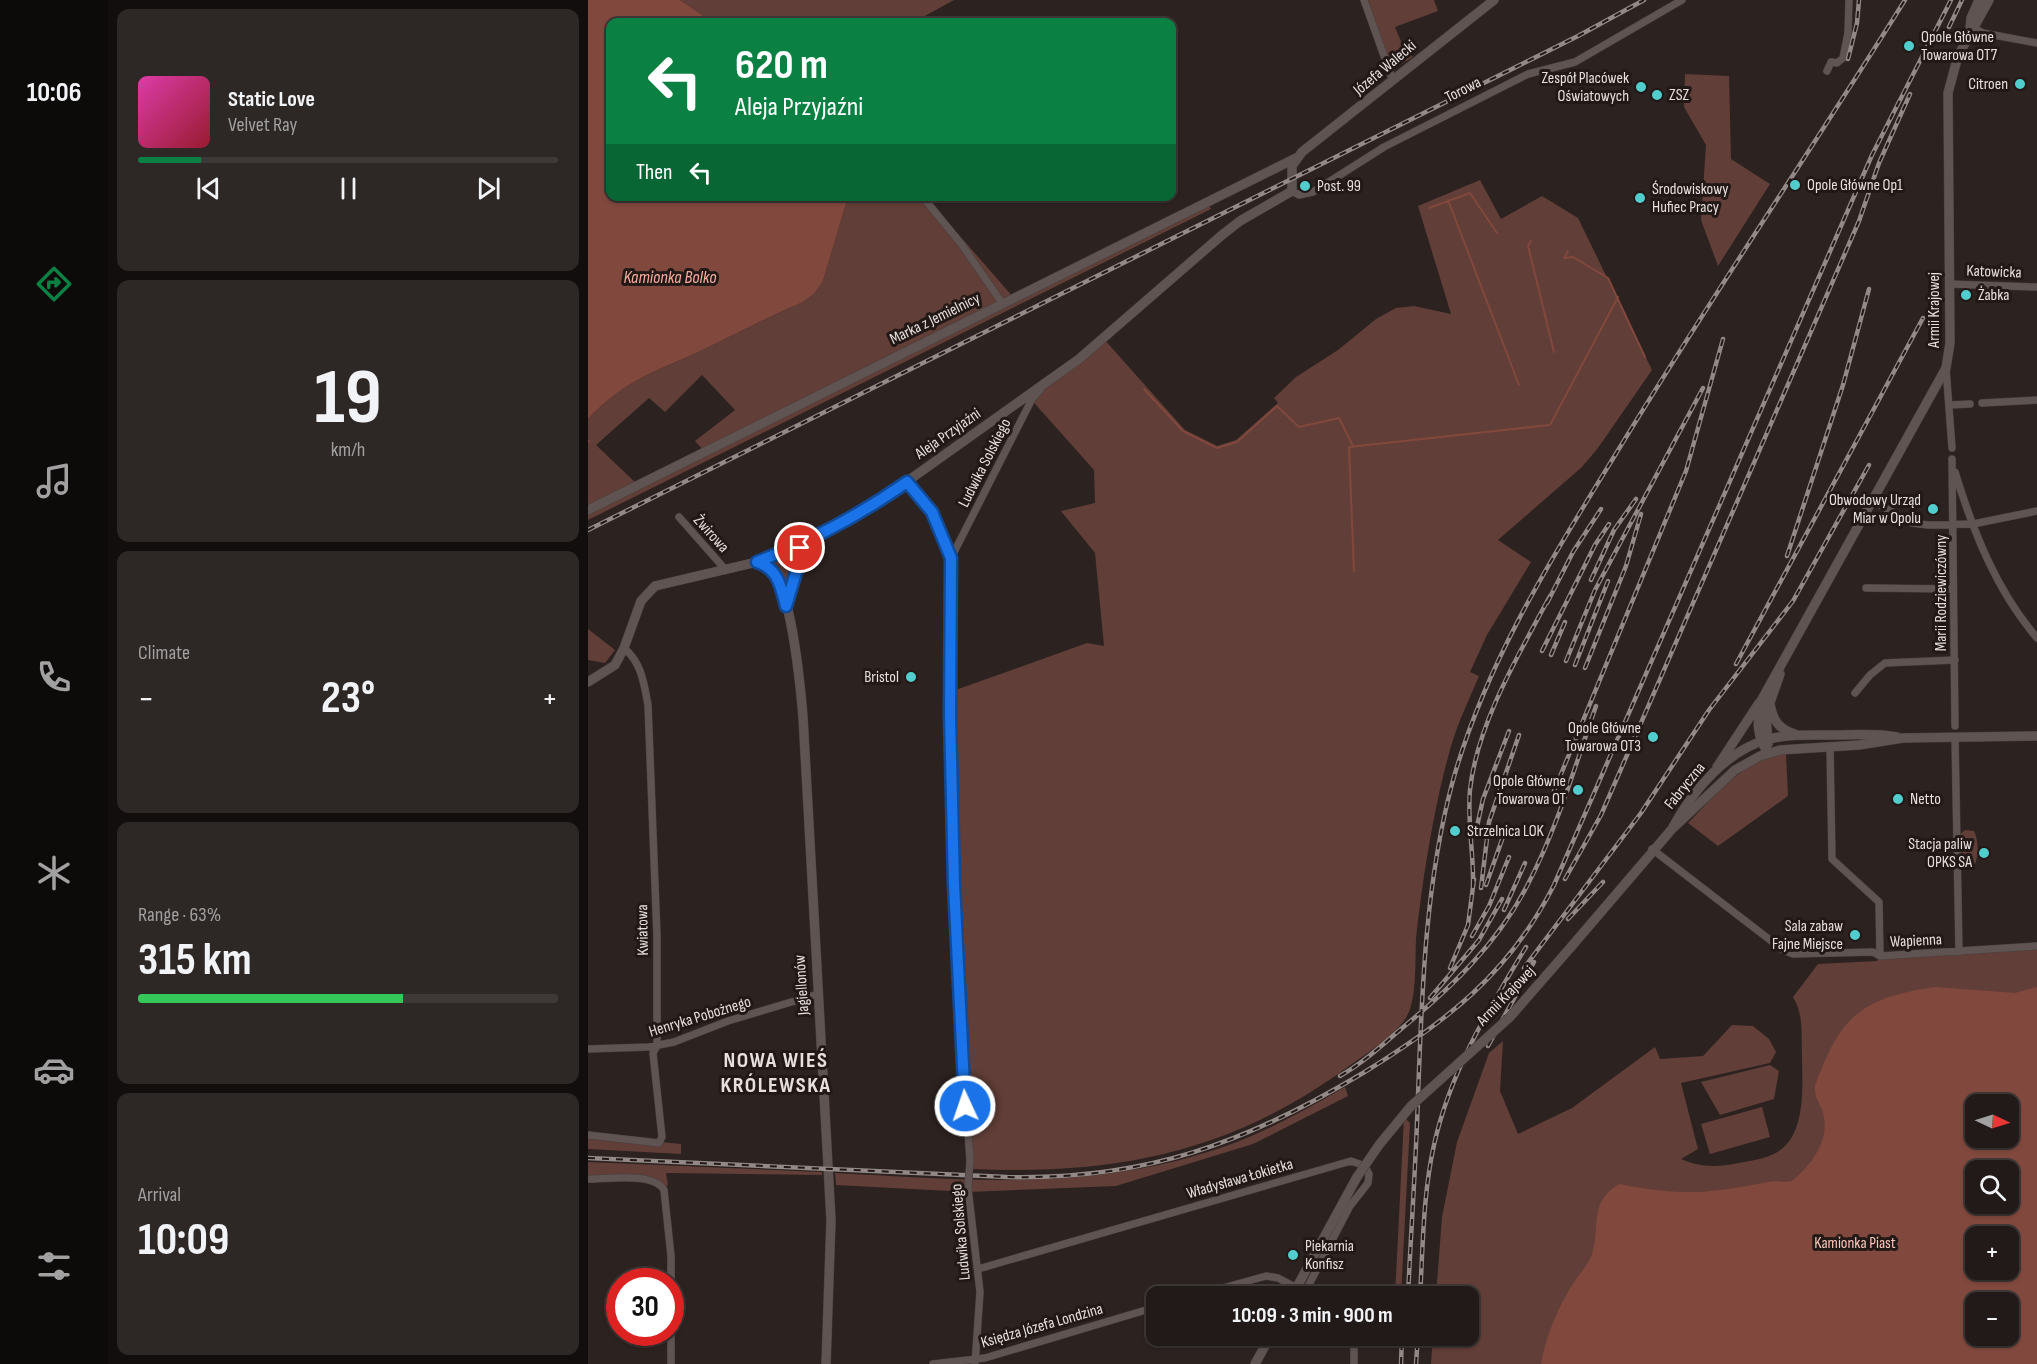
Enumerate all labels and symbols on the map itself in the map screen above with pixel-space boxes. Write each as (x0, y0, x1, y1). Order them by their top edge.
place label: Opole Główne Towarowa OT7 (1921, 28, 1998, 65)
street label: Józefa Walecki (1349, 36, 1420, 100)
marker: Opole Główne Towarowa OT7 (1902, 39, 1916, 53)
place label: Zespół Placówek Oświatowych (1541, 69, 1629, 106)
street label: Torowa (1442, 73, 1484, 107)
place label: Citroen (1968, 75, 2008, 94)
marker: Citroen (2013, 77, 2027, 91)
marker: Zespół Placówek Oświatowych (1634, 80, 1648, 94)
place label: ZSZ (1669, 86, 1689, 105)
marker: ZSZ (1650, 88, 1664, 102)
place label: Opole Główne Op1 (1807, 176, 1903, 195)
place label: Post. 99 (1317, 177, 1361, 196)
marker: Opole Główne Op1 (1788, 178, 1802, 192)
marker: Post. 99 (1298, 179, 1312, 193)
place label: Środowiskowy Hufiec Pracy (1652, 180, 1728, 217)
marker: Środowiskowy Hufiec Pracy (1633, 191, 1647, 205)
street label: Katowicka (1966, 262, 2022, 282)
water label: Kamionka Bolko (623, 267, 717, 288)
street label: Armii Krajowej (1925, 272, 1944, 349)
place label: Żabka (1978, 286, 2010, 305)
marker: Żabka (1959, 288, 1973, 302)
street label: Marka z Jemielnicy (887, 289, 983, 349)
street label: Aleja Przyjaźni (911, 404, 985, 464)
street label: Ludwika Solskiego (955, 416, 1015, 510)
place label: Obwodowy Urząd Miar w Opolu (1829, 491, 1921, 528)
marker: Obwodowy Urząd Miar w Opolu (1926, 502, 1940, 516)
street label: Żwirowa (689, 511, 733, 557)
pin (774, 522, 825, 573)
street label: Marii Rodziewiczówny (1932, 535, 1951, 651)
place label: Bristol (864, 668, 899, 687)
marker: Bristol (904, 670, 918, 684)
place label: Opole Główne Towarowa OT3 (1565, 719, 1641, 756)
marker: Opole Główne Towarowa OT3 (1646, 730, 1660, 744)
street label: Fabryczna (1661, 759, 1709, 813)
place label: Opole Główne Towarowa OT (1493, 772, 1566, 809)
marker: Opole Główne Towarowa OT (1571, 783, 1585, 797)
place label: Netto (1910, 790, 1941, 809)
marker: Netto (1891, 792, 1905, 806)
place label: Strzelnica LOK (1467, 822, 1545, 841)
marker: Strzelnica LOK (1448, 824, 1462, 838)
place label: Stacja paliw OPKS SA (1908, 835, 1972, 872)
marker: Stacja paliw OPKS SA (1977, 846, 1991, 860)
street label: Kwiatowa (633, 904, 653, 956)
place label: Sala zabaw Fajne Miejsce (1772, 917, 1843, 954)
marker: Sala zabaw Fajne Miejsce (1848, 928, 1862, 942)
street label: Wapienna (1890, 930, 1942, 952)
street label: Jagiellonów (790, 954, 814, 1017)
street label: Armii Krajowej (1472, 962, 1539, 1031)
street label: Henryka Pobożnego (647, 992, 753, 1042)
district label: NOWA WIEŚ KRÓLEWSKA (720, 1047, 832, 1099)
position arrow (933, 1074, 997, 1138)
north arrow (1965, 1094, 2019, 1148)
street label: Władysława Łokietka (1185, 1155, 1295, 1203)
street label: Ludwika Solskiego (947, 1183, 975, 1281)
park label: Kamionka Piast (1814, 1234, 1896, 1253)
place label: Piekarnia Konfisz (1305, 1237, 1354, 1274)
marker: Piekarnia Konfisz (1286, 1248, 1300, 1262)
speed limit sign: 30 (606, 1268, 684, 1346)
street label: Księdza Józefa Londzina (979, 1300, 1105, 1352)

